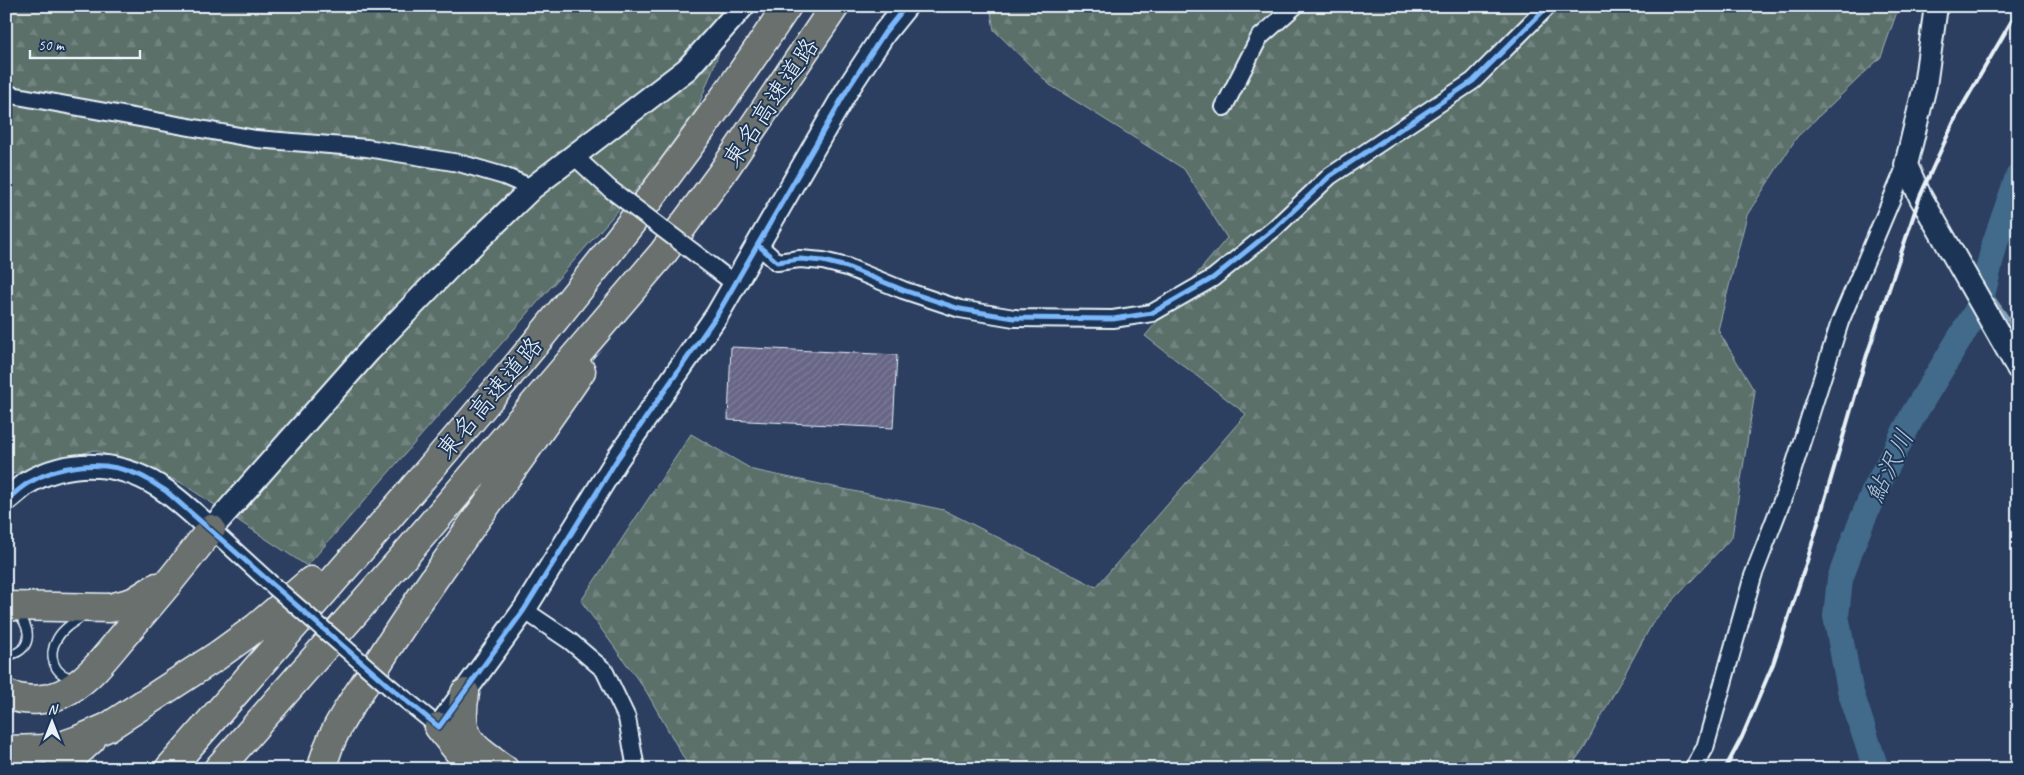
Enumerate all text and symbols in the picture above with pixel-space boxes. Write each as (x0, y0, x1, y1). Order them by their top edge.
scale bar (30, 28, 140, 60)
street label: 東名高速道路 (716, 31, 826, 174)
text: 50 m (38, 36, 65, 55)
street label: 東名高速道路 (429, 330, 550, 465)
water label: 鮎沢川 (1858, 424, 1921, 509)
north arrow (28, 698, 78, 748)
text: N (48, 701, 59, 718)

